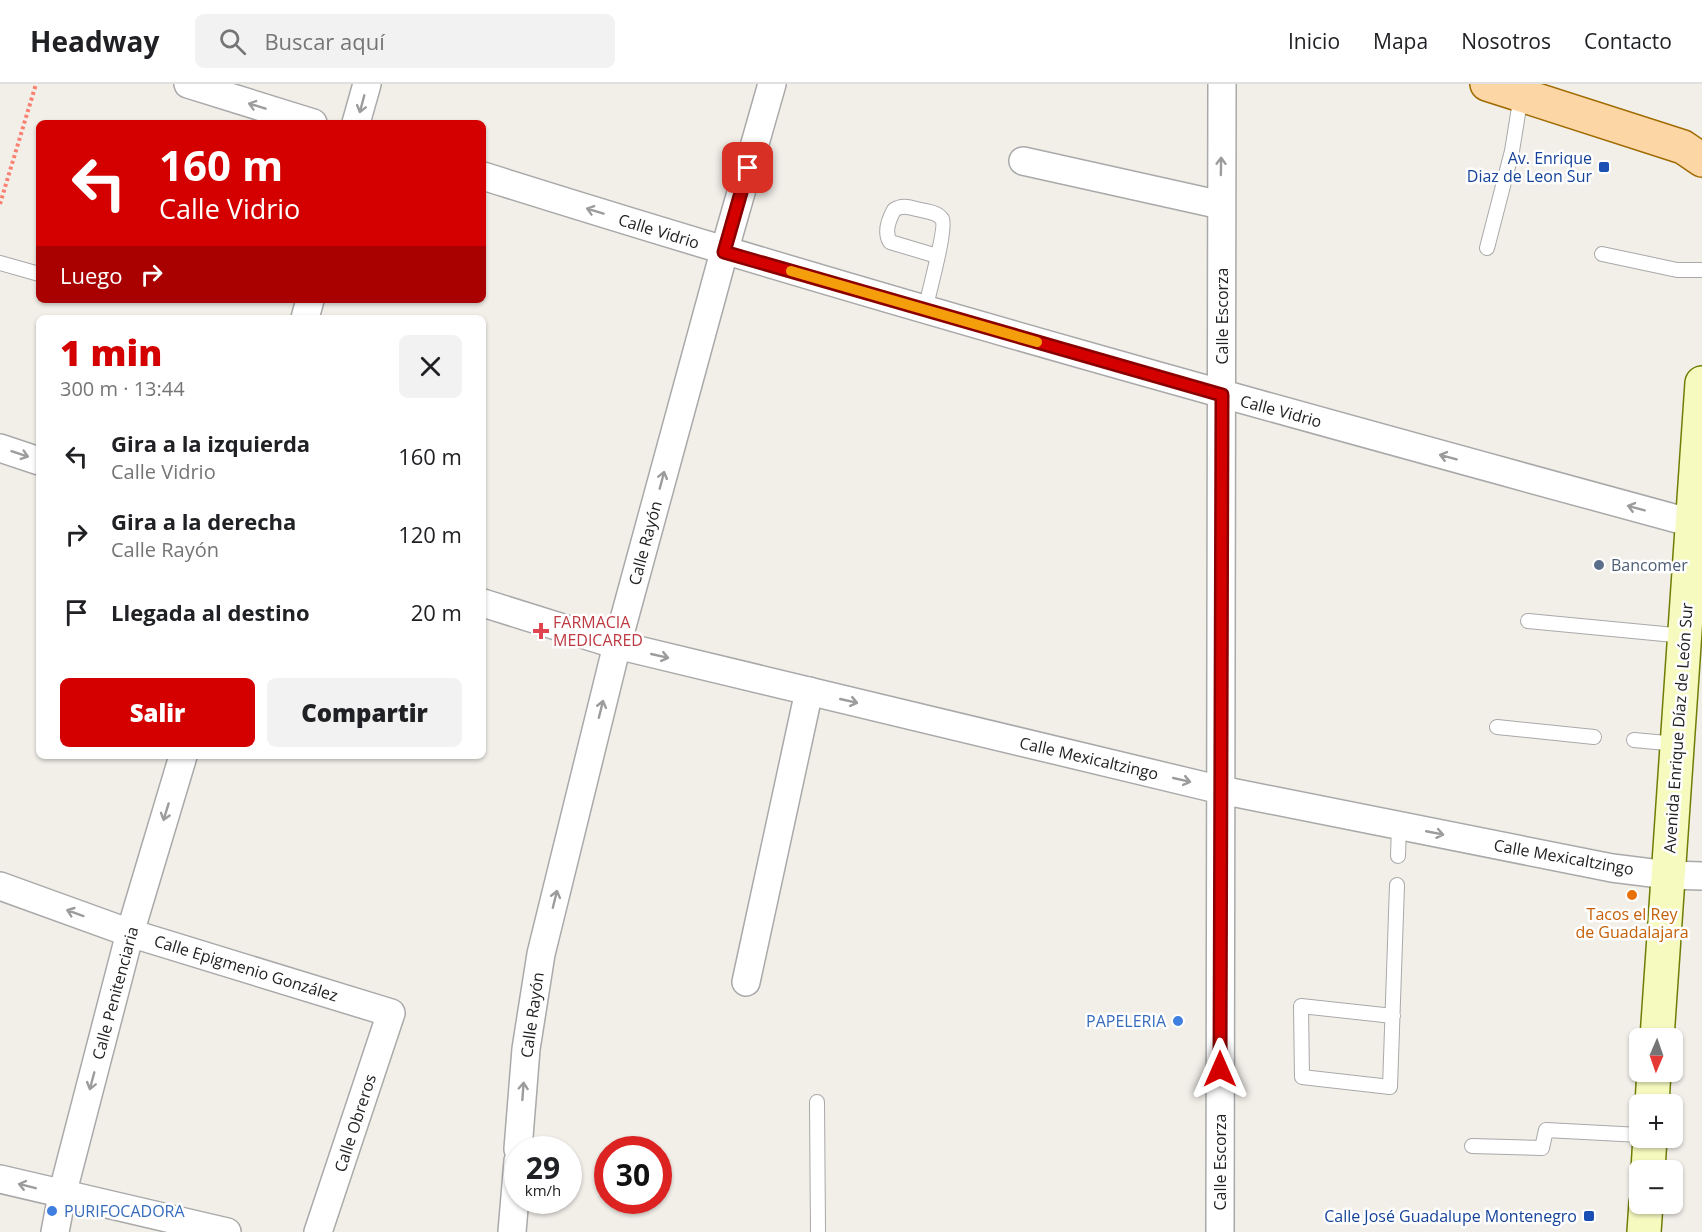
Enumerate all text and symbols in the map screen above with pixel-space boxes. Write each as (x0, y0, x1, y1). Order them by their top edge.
search box (195, 14, 615, 68)
text: Headway (30, 22, 159, 60)
icon: search (216, 25, 249, 58)
text: Buscar aquí (264, 26, 385, 56)
text: Inicio (1288, 27, 1340, 55)
text: Mapa (1373, 27, 1428, 55)
text: Nosotros (1461, 27, 1551, 55)
text: Contacto (1584, 27, 1672, 55)
one-way arrow (355, 94, 367, 113)
one-way arrow (248, 99, 267, 110)
text: 160 m (159, 136, 283, 193)
pin (722, 142, 773, 193)
icon: left (60, 144, 138, 222)
place label: Av. Enrique Diaz de Leon Sur (1467, 147, 1592, 187)
icon: arrive (731, 151, 764, 184)
one-way arrow (1215, 156, 1227, 176)
marker: Av. Enrique Diaz de Leon Sur (1597, 160, 1611, 174)
text: Calle Vidrio (159, 190, 300, 227)
one-way arrow (586, 205, 605, 216)
street label: Calle Vidrio (616, 208, 702, 254)
icon: right (135, 258, 168, 291)
text: Luego (60, 260, 123, 290)
street label: Calle Escorza (1211, 268, 1233, 364)
text: 1 min (60, 328, 162, 377)
button: close (399, 335, 462, 398)
text: 300 m · 13:44 (60, 375, 185, 402)
street label: Calle Vidrio (1238, 390, 1324, 432)
text: Gira a la izquierda (111, 428, 310, 458)
icon: left (60, 440, 93, 473)
text: 160 m (398, 441, 462, 471)
one-way arrow (10, 450, 29, 461)
one-way arrow (1439, 450, 1458, 462)
text: Calle Vidrio (111, 458, 216, 485)
one-way arrow (657, 471, 668, 490)
street label: Calle Rayón (623, 498, 667, 588)
one-way arrow (1627, 502, 1646, 513)
text: Gira a la derecha (111, 506, 296, 536)
icon: right (60, 518, 93, 551)
text: 120 m (398, 519, 462, 549)
text: Calle Rayón (111, 536, 219, 563)
place label: Bancomer (1611, 554, 1688, 576)
marker: Bancomer (1592, 558, 1606, 572)
icon: arrive (60, 596, 93, 629)
text: Llegada al destino (111, 597, 310, 627)
text: 20 m (411, 597, 462, 627)
street label: Avenida Enrique Díaz de León Sur (1658, 602, 1698, 854)
place label: FARMACIA MEDICARED (553, 611, 643, 651)
marker: FARMACIA MEDICARED (534, 624, 548, 638)
one-way arrow (650, 650, 669, 662)
button: Salir (60, 678, 255, 747)
button: Compartir (267, 678, 462, 747)
one-way arrow (840, 695, 859, 707)
one-way arrow (596, 700, 608, 719)
street label: Calle Mexicaltzingo (1017, 731, 1161, 785)
one-way arrow (1172, 775, 1191, 787)
one-way arrow (160, 802, 171, 821)
one-way arrow (1424, 828, 1444, 839)
street label: Calle Mexicaltzingo (1492, 834, 1636, 880)
marker: Tacos el Rey de Guadalajara (1625, 888, 1639, 902)
one-way arrow (549, 889, 561, 908)
place label: Tacos el Rey de Guadalajara (1575, 903, 1689, 943)
one-way arrow (67, 906, 85, 917)
street label: Calle Penitenciaria (87, 924, 143, 1062)
street label: Calle Epigmenio González (151, 930, 341, 1006)
street label: Calle Rayón (515, 971, 549, 1059)
place label: PAPELERIA (1086, 1010, 1167, 1032)
marker: PAPELERIA (1171, 1014, 1185, 1028)
north arrow (1629, 1028, 1683, 1082)
map controls (1629, 1028, 1683, 1214)
position arrow (1188, 1037, 1252, 1101)
one-way arrow (86, 1071, 97, 1090)
street label: Calle Obreros (329, 1071, 381, 1175)
one-way arrow (517, 1081, 528, 1101)
button: + (1629, 1094, 1683, 1148)
street label: Calle Escorza (1209, 1114, 1231, 1210)
speed limit sign: 30 (594, 1136, 672, 1214)
text: 29 (526, 1147, 560, 1188)
button: − (1629, 1160, 1683, 1214)
one-way arrow (18, 1179, 37, 1191)
text: km/h (525, 1180, 561, 1200)
place label: PURIFOCADORA (64, 1200, 185, 1222)
marker: PURIFOCADORA (45, 1204, 59, 1218)
place label: Calle José Guadalupe Montenegro (1324, 1205, 1577, 1227)
marker: Calle José Guadalupe Montenegro (1582, 1209, 1596, 1223)

